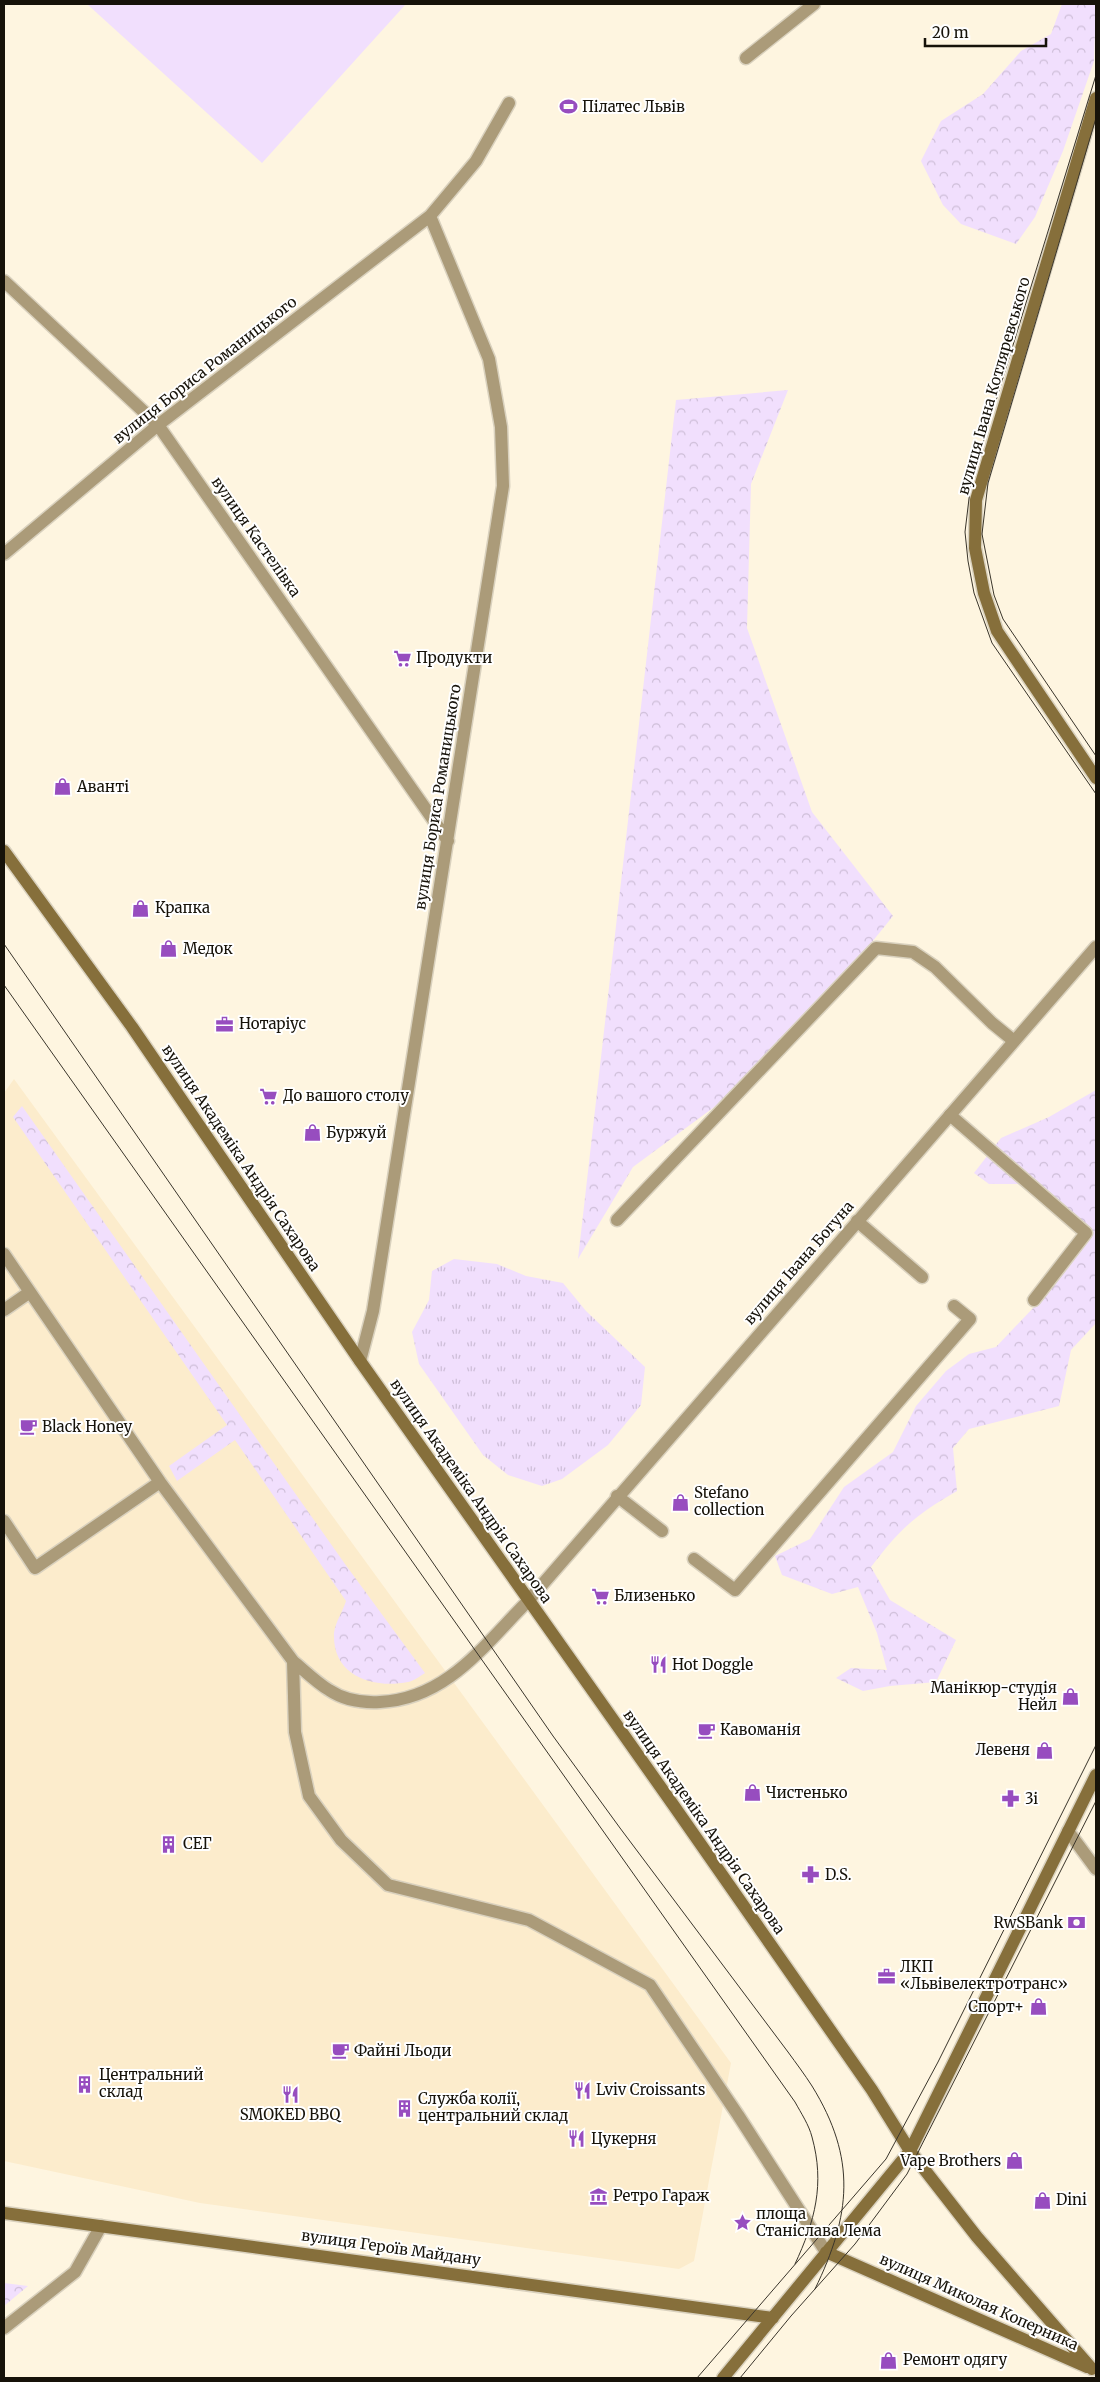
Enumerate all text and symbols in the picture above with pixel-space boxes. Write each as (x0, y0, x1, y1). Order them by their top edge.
scale bar (925, 15, 1046, 47)
text: 20 m (932, 23, 969, 42)
sports icon: Пілатес Львів (558, 97, 578, 117)
place label: Пілатес Львів (582, 97, 685, 116)
street label: вулиця Івана Котляревського (953, 275, 1034, 497)
street label: вулиця Бориса Романицького (109, 292, 301, 447)
street label: вулиця Кастелівка (208, 473, 305, 601)
supermarket icon: Продукти (392, 648, 412, 668)
place label: Продукти (416, 648, 492, 667)
street label: вулиця Бориса Романицького (410, 683, 465, 911)
shop icon: Аванті (53, 777, 73, 797)
place label: Аванті (76, 777, 129, 796)
shop icon: Крапка (131, 898, 151, 918)
place label: Крапка (155, 898, 210, 917)
shop icon: Медок (159, 939, 179, 959)
place label: Медок (183, 939, 233, 958)
office icon: Нотаріус (215, 1014, 235, 1034)
place label: Нотаріус (239, 1014, 307, 1033)
street label: вулиця Академіка Андрія Сахарова (158, 1041, 325, 1275)
supermarket icon: До вашого столу (259, 1086, 279, 1106)
place label: До вашого столу (283, 1086, 409, 1105)
shop icon: Буржуй (302, 1123, 322, 1143)
place label: Буржуй (326, 1123, 387, 1142)
street label: вулиця Івана Богуна (740, 1197, 858, 1328)
street label: вулиця Академіка Андрія Сахарова (386, 1375, 556, 1607)
cafe icon: Black Honey (18, 1417, 38, 1437)
place label: Black Honey (42, 1417, 132, 1436)
place label: Stefano collection (694, 1483, 765, 1519)
shop icon: Stefano collection (670, 1492, 690, 1512)
supermarket icon: Близенько (590, 1586, 610, 1606)
place label: Близенько (614, 1586, 696, 1605)
restaurant icon: Hot Doggle (648, 1655, 668, 1675)
place label: Hot Doggle (672, 1655, 753, 1674)
place label: Манікюр-студія Нейл (930, 1678, 1057, 1714)
shop icon: Манікюр-студія Нейл (1061, 1687, 1081, 1707)
street label: вулиця Академіка Андрія Сахарова (619, 1706, 789, 1938)
cafe icon: Кавоманія (696, 1720, 716, 1740)
place label: Кавоманія (720, 1720, 801, 1739)
place label: Левеня (976, 1740, 1030, 1759)
shop icon: Левеня (1034, 1740, 1054, 1760)
shop icon: Чистенько (742, 1783, 762, 1803)
place label: Чистенько (766, 1783, 848, 1802)
pharmacy icon: 3і (1001, 1789, 1021, 1809)
place label: 3і (1025, 1789, 1038, 1808)
building icon: СЕГ (159, 1834, 179, 1854)
place label: СЕГ (183, 1834, 212, 1853)
pharmacy icon: D.S. (801, 1865, 821, 1885)
place label: D.S. (825, 1865, 852, 1884)
place label: RwSBank (994, 1913, 1063, 1932)
bank icon: RwSBank (1067, 1913, 1087, 1933)
place label: ЛКП «Львівелектротранс» (900, 1957, 1068, 1993)
office icon: ЛКП «Львівелектротранс» (876, 1966, 896, 1986)
place label: Спорт+ (968, 1997, 1024, 2016)
shop icon: Спорт+ (1028, 1997, 1048, 2017)
cafe icon: Файні Льоди (330, 2041, 350, 2061)
place label: Файні Льоди (354, 2041, 452, 2060)
place label: Центральний склад (99, 2065, 204, 2101)
building icon: Центральний склад (75, 2074, 95, 2094)
restaurant icon: Lviv Croissants (572, 2080, 592, 2100)
place label: Lviv Croissants (596, 2080, 705, 2099)
restaurant icon: SMOKED BBQ (280, 2084, 300, 2104)
place label: Служба колії, центральний склад (418, 2089, 568, 2125)
building icon: Служба колії, центральний склад (394, 2098, 414, 2118)
place label: SMOKED BBQ (240, 2105, 341, 2124)
restaurant icon: Цукерня (567, 2129, 587, 2149)
place label: Цукерня (591, 2129, 657, 2148)
place label: Vape Brothers (899, 2151, 1001, 2170)
shop icon: Vape Brothers (1005, 2151, 1025, 2171)
museum icon: Ретро Гараж (589, 2186, 609, 2206)
place label: Ретро Гараж (613, 2186, 710, 2205)
shop icon: Dini (1032, 2190, 1052, 2210)
place label: Dini (1056, 2190, 1087, 2209)
place label: площа Станіслава Лема (756, 2204, 881, 2240)
place icon: площа Станіслава Лема (732, 2213, 752, 2233)
street label: вулиця Героїв Майдану (300, 2226, 482, 2270)
street label: вулиця Миколая Коперника (877, 2249, 1082, 2354)
shop icon: Ремонт одягу (879, 2350, 899, 2370)
place label: Ремонт одягу (903, 2350, 1007, 2369)

